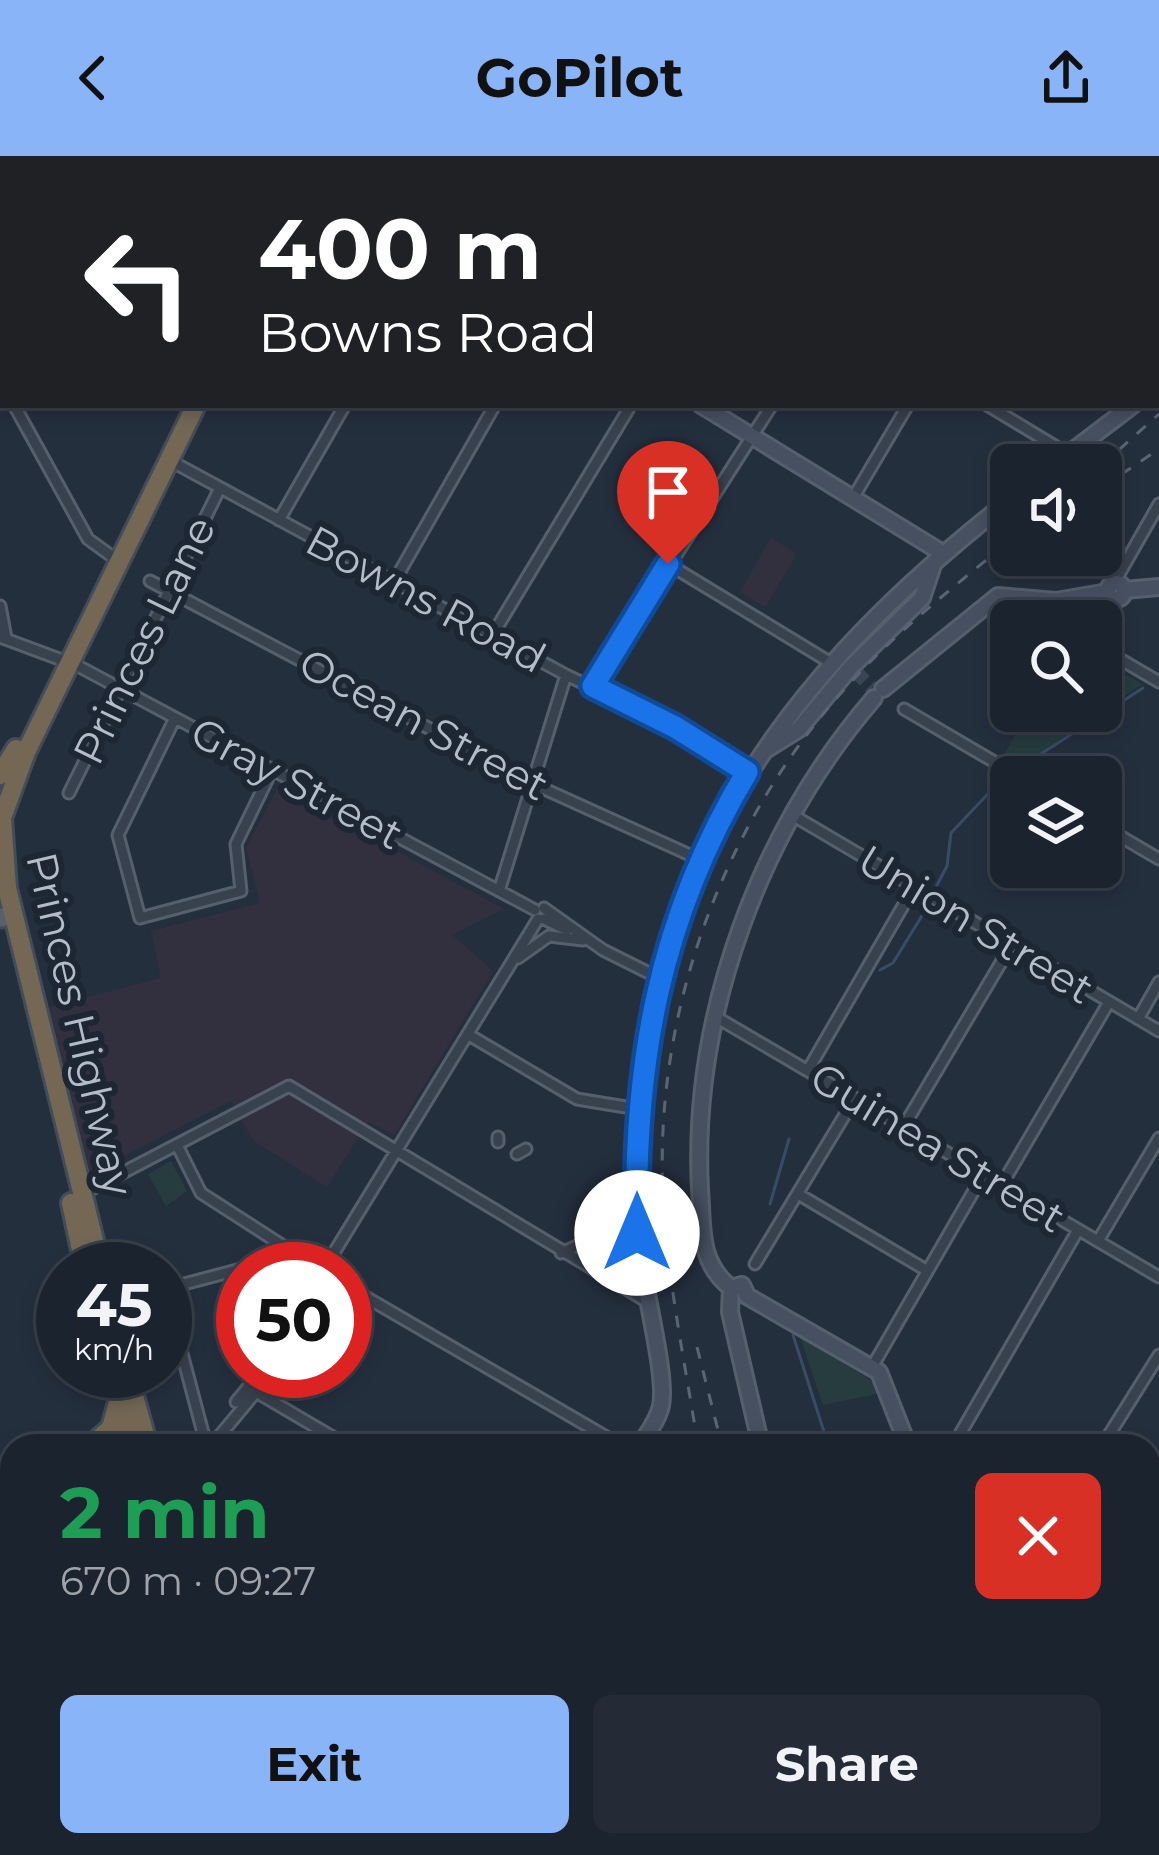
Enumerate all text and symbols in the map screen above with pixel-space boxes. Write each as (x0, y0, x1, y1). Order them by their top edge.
icon: back (60, 45, 126, 111)
text: GoPilot (476, 45, 683, 111)
icon: share (1033, 45, 1099, 111)
text: 400 m (258, 198, 542, 300)
icon: left (60, 204, 216, 360)
text: Bowns Road (258, 300, 597, 366)
pin (617, 441, 719, 564)
map controls (990, 444, 1122, 888)
button: sound (990, 444, 1122, 576)
icon: arrive (635, 459, 701, 525)
street label: Princes Lane (62, 508, 226, 772)
street label: Bowns Road (297, 514, 555, 684)
button: search (990, 600, 1122, 732)
street label: Ocean Street (291, 637, 557, 811)
street label: Gray Street (182, 706, 412, 860)
button: layers (990, 756, 1122, 888)
street label: Union Street (849, 833, 1103, 1015)
street label: Princes Highway (15, 847, 145, 1201)
street label: Guinea Street (801, 1051, 1075, 1243)
position arrow (574, 1170, 700, 1296)
speed limit sign: 50 (216, 1242, 372, 1398)
text: 45 (75, 1268, 153, 1341)
text: km/h (74, 1331, 154, 1368)
text: 2 min (60, 1468, 270, 1556)
button: close (975, 1473, 1101, 1599)
text: 670 m · 09:27 (60, 1557, 316, 1605)
button: Exit (60, 1695, 569, 1833)
button: Share (593, 1695, 1101, 1833)

